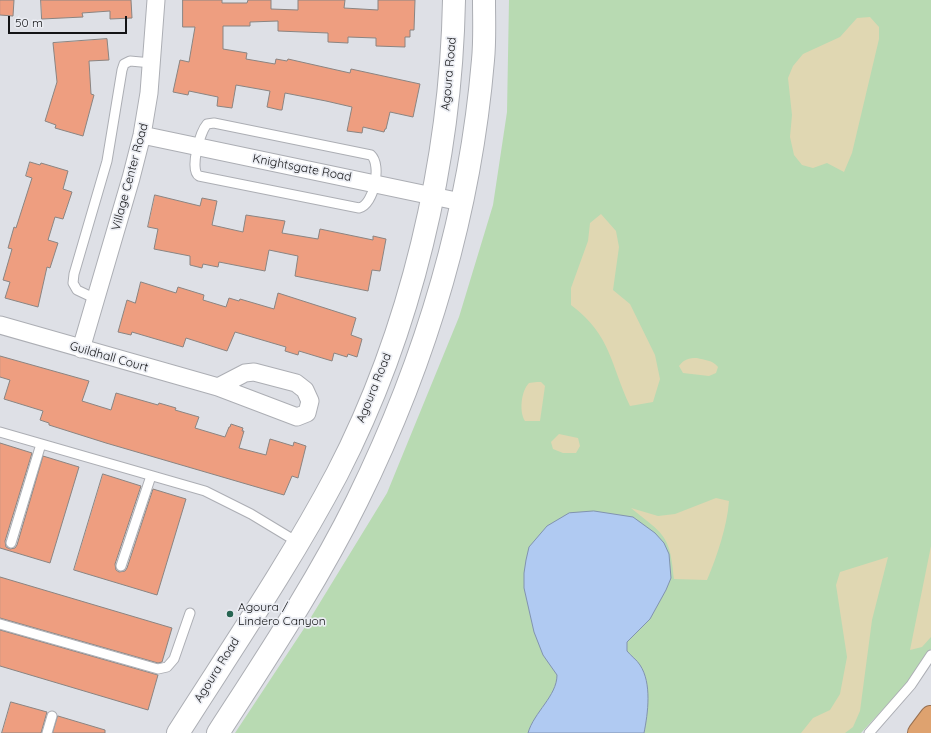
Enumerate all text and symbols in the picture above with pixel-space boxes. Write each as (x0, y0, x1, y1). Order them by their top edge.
scale bar (10, 8, 129, 34)
text: 50 m (15, 15, 43, 30)
street label: Agoura Road (439, 37, 459, 111)
street label: Village Center Road (109, 122, 151, 232)
street label: Knightsgate Road (251, 151, 353, 185)
street label: Guildhall Court (68, 339, 150, 375)
street label: Agoura Road (353, 351, 395, 425)
place label: Agoura / Lindero Canyon (238, 600, 326, 628)
marker: Agoura / Lindero Canyon (225, 609, 235, 619)
street label: Agoura Road (191, 635, 243, 705)

